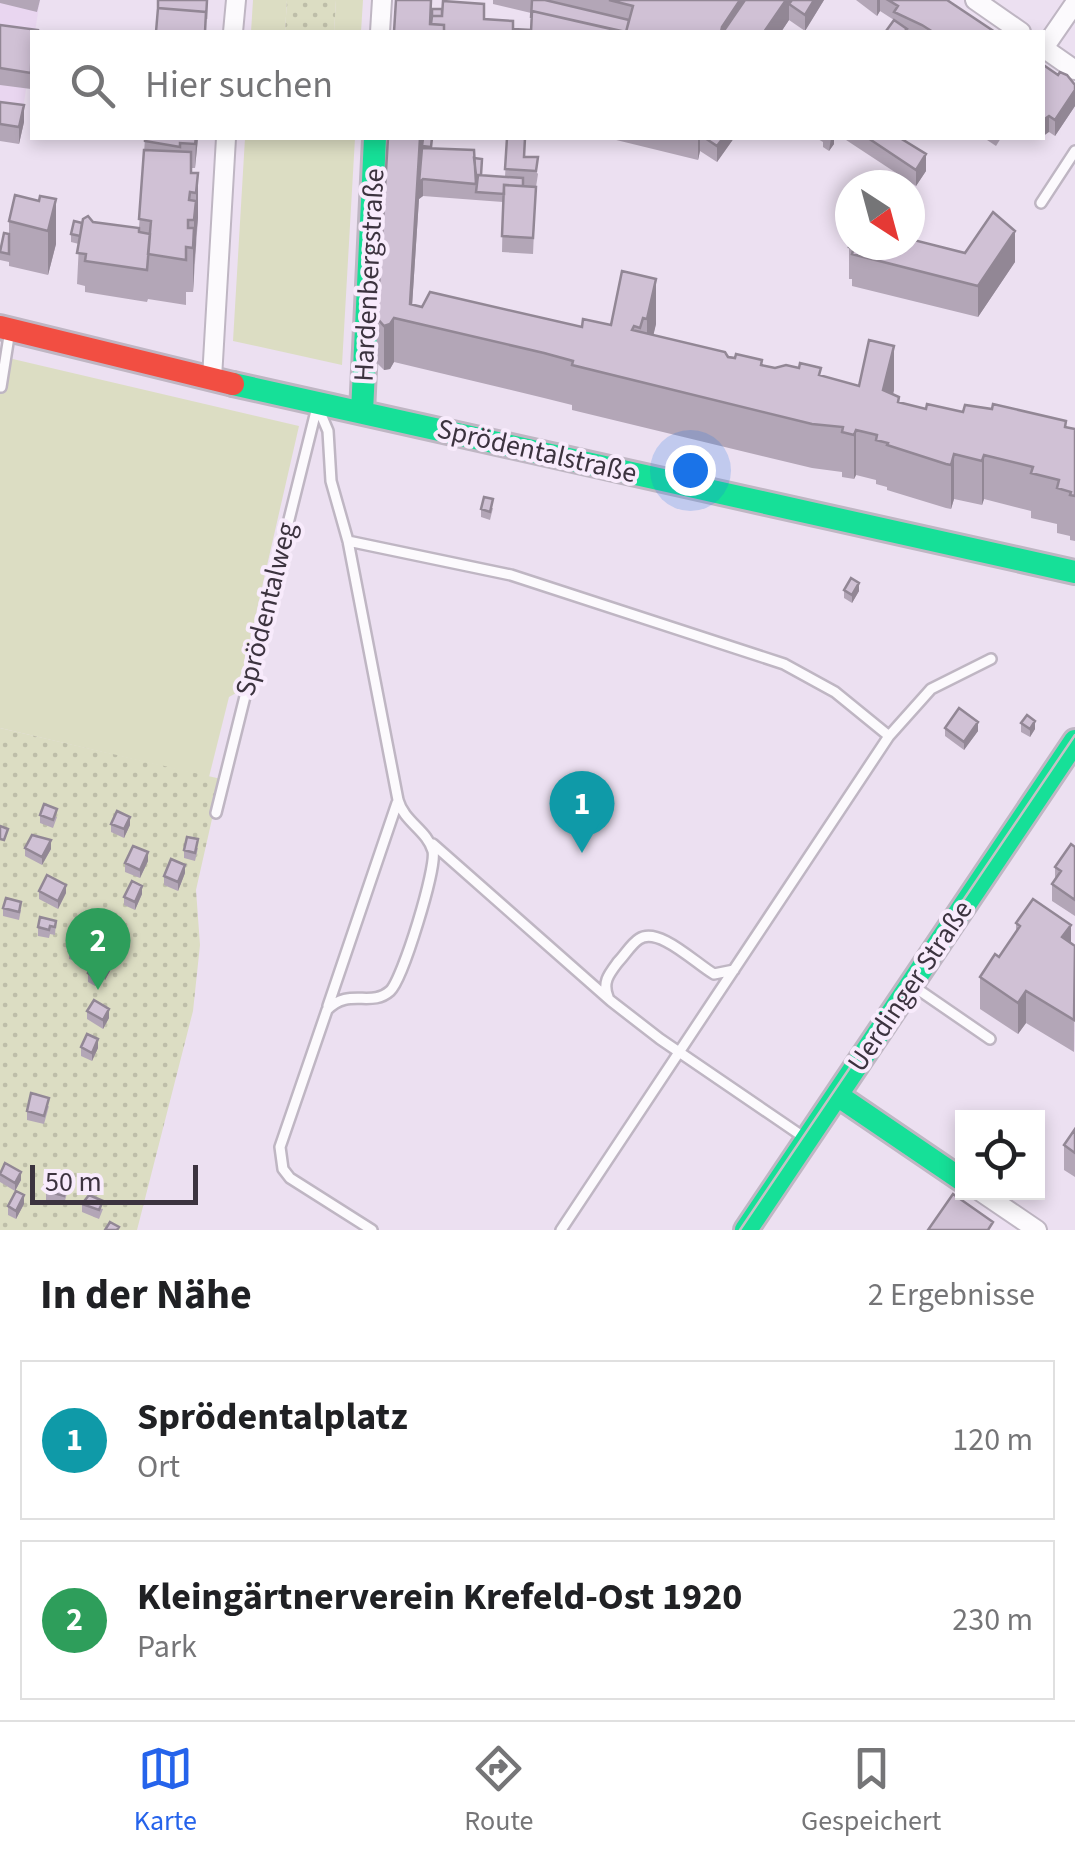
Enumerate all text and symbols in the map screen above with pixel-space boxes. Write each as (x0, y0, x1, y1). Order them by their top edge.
search box (30, 30, 1045, 140)
icon: search (65, 58, 120, 113)
text: Hier suchen (145, 58, 333, 112)
street label: Hardenbergstraße (343, 167, 395, 383)
north arrow (835, 170, 925, 260)
street label: Sprödentalstraße (433, 409, 641, 493)
your location (665, 445, 716, 496)
street label: Sprödentalweg (225, 518, 307, 700)
pin: 1 (550, 770, 614, 853)
street label: Uerdinger Straße (838, 892, 982, 1080)
pin: 2 (66, 908, 130, 990)
map controls (955, 1110, 1045, 1200)
button: locate (955, 1110, 1045, 1200)
scale bar (30, 1160, 198, 1204)
text: 50 m (45, 1162, 102, 1202)
text: In der Nähe (40, 1265, 252, 1325)
text: 2 Ergebnisse (868, 1272, 1035, 1318)
text: Sprödentalplatz (137, 1390, 408, 1444)
text: 1 (66, 1417, 83, 1463)
text: 120 m (952, 1417, 1033, 1463)
text: Ort (137, 1444, 180, 1490)
text: Kleingärtnerverein Krefeld-Ost 1920 (137, 1570, 742, 1624)
text: 2 (66, 1597, 83, 1643)
text: 230 m (952, 1597, 1033, 1643)
text: Park (137, 1624, 197, 1670)
tab: Karte (134, 1741, 197, 1841)
tab: Route (464, 1741, 533, 1841)
tab: Gespeichert (801, 1741, 941, 1841)

